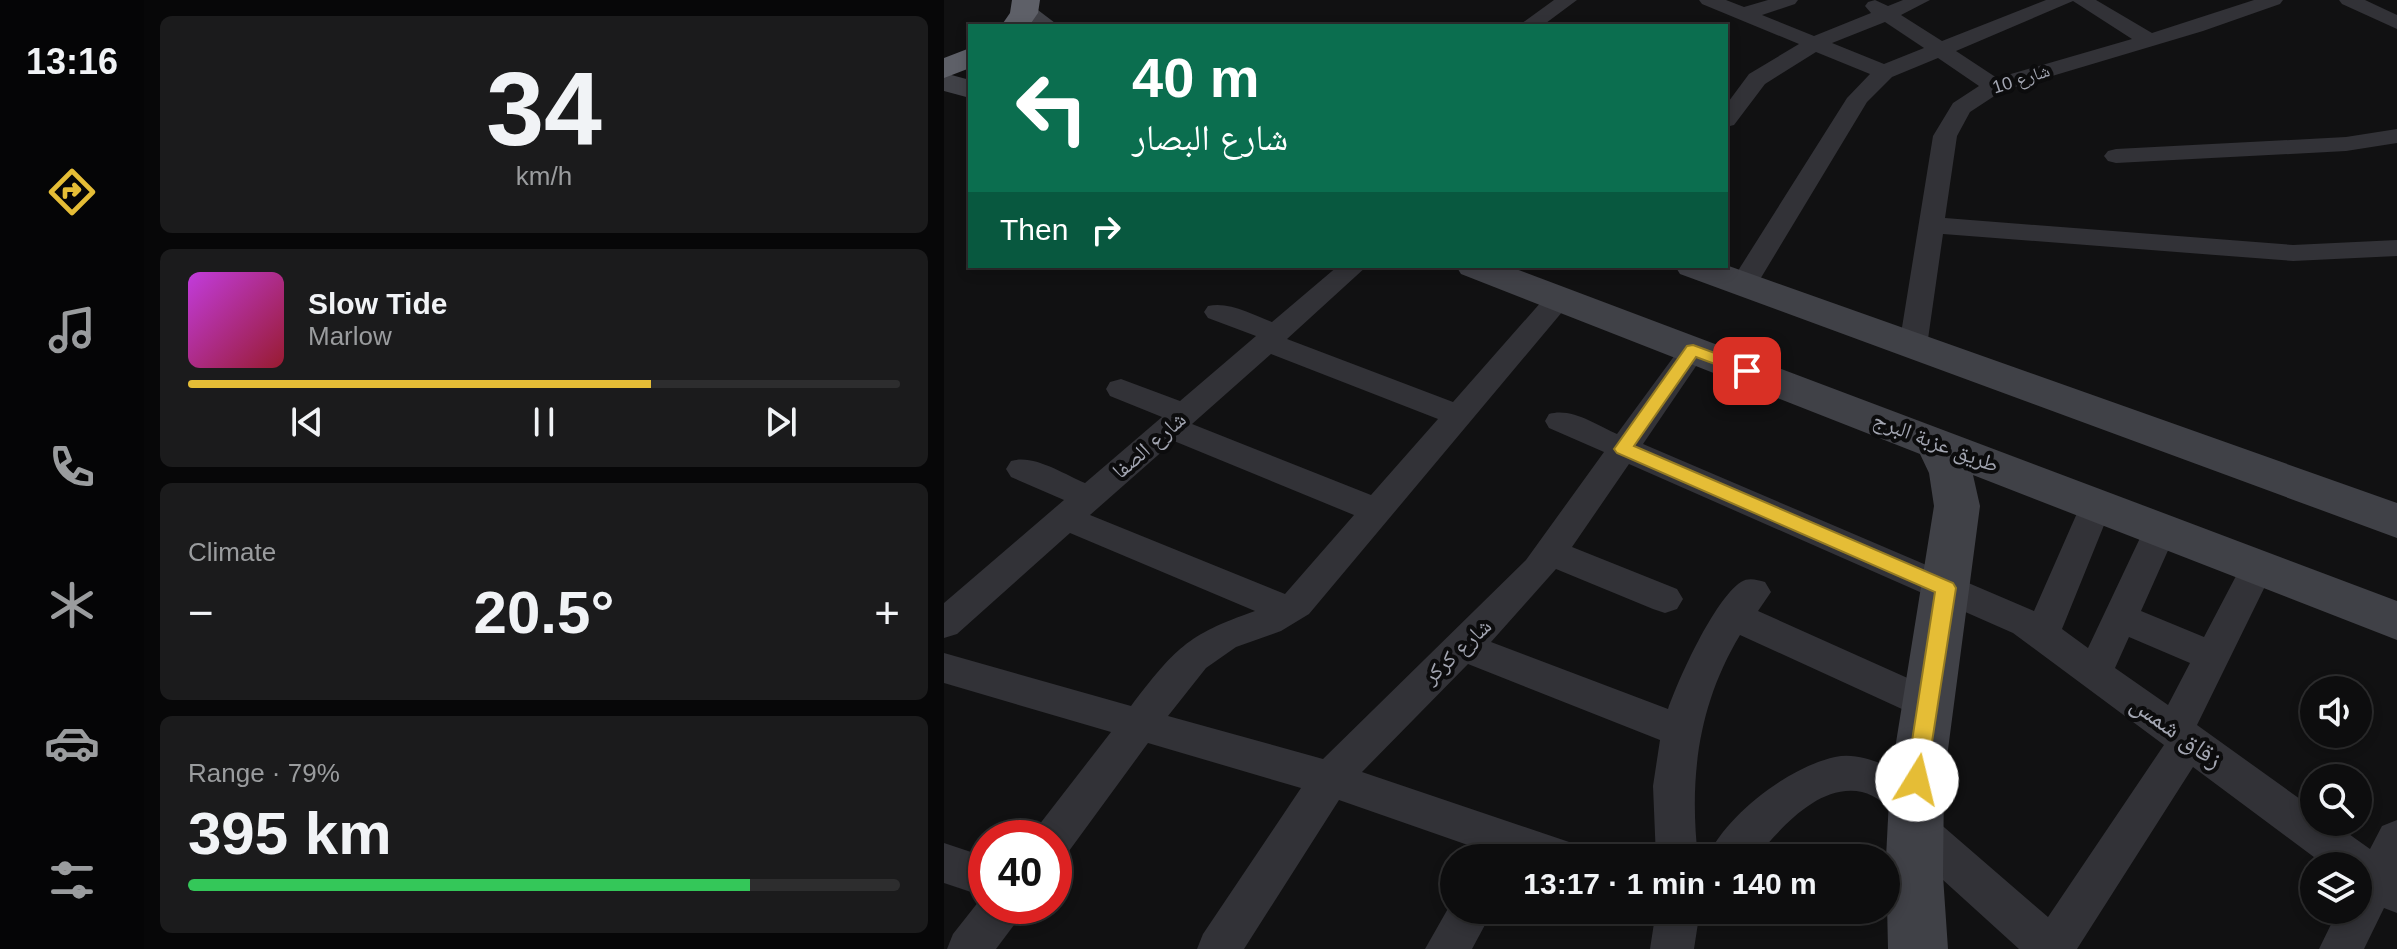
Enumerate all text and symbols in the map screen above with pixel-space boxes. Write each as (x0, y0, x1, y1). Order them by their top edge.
text: 13:16 (26, 41, 118, 82)
text: 40 m (1132, 46, 1260, 109)
text: 34 (486, 51, 602, 167)
icon: left (1000, 56, 1104, 160)
street label: شارع 10 (1990, 60, 2053, 99)
text: شارع البصار (1132, 117, 1288, 158)
text: km/h (516, 161, 572, 191)
icon: directions (44, 164, 100, 220)
icon: right (1084, 208, 1128, 252)
text: Then (1000, 213, 1068, 246)
text: Slow Tide (308, 287, 447, 320)
icon: music (44, 302, 100, 358)
text: Marlow (308, 321, 392, 351)
pin (1713, 337, 1781, 405)
icon: arrive (1725, 349, 1769, 393)
icon: previous (285, 400, 329, 444)
icon: pause (522, 400, 566, 444)
icon: next (759, 400, 803, 444)
street label: شارع الصفا (1107, 406, 1191, 484)
street label: طريق عزبة البرج (1869, 407, 2002, 478)
icon: phone (44, 439, 100, 495)
text: Climate (188, 537, 276, 567)
icon: climate (44, 577, 100, 633)
text: 20.5° (474, 579, 614, 646)
text: − (188, 588, 214, 637)
text: + (874, 588, 900, 637)
street label: شارع كركر (1417, 613, 1497, 690)
map controls (2300, 676, 2372, 924)
button: sound (2300, 676, 2372, 748)
street label: زقاق شمس (2125, 688, 2229, 775)
icon: car (44, 715, 100, 771)
position arrow (1875, 738, 1959, 822)
text: Range · 79% (188, 758, 340, 788)
button: search (2300, 764, 2372, 836)
text: 395 km (188, 800, 392, 867)
speed limit sign: 40 (968, 820, 1072, 924)
icon: filters (44, 852, 100, 908)
button: layers (2300, 852, 2372, 924)
text: 13:17 · 1 min · 140 m (1523, 867, 1817, 900)

